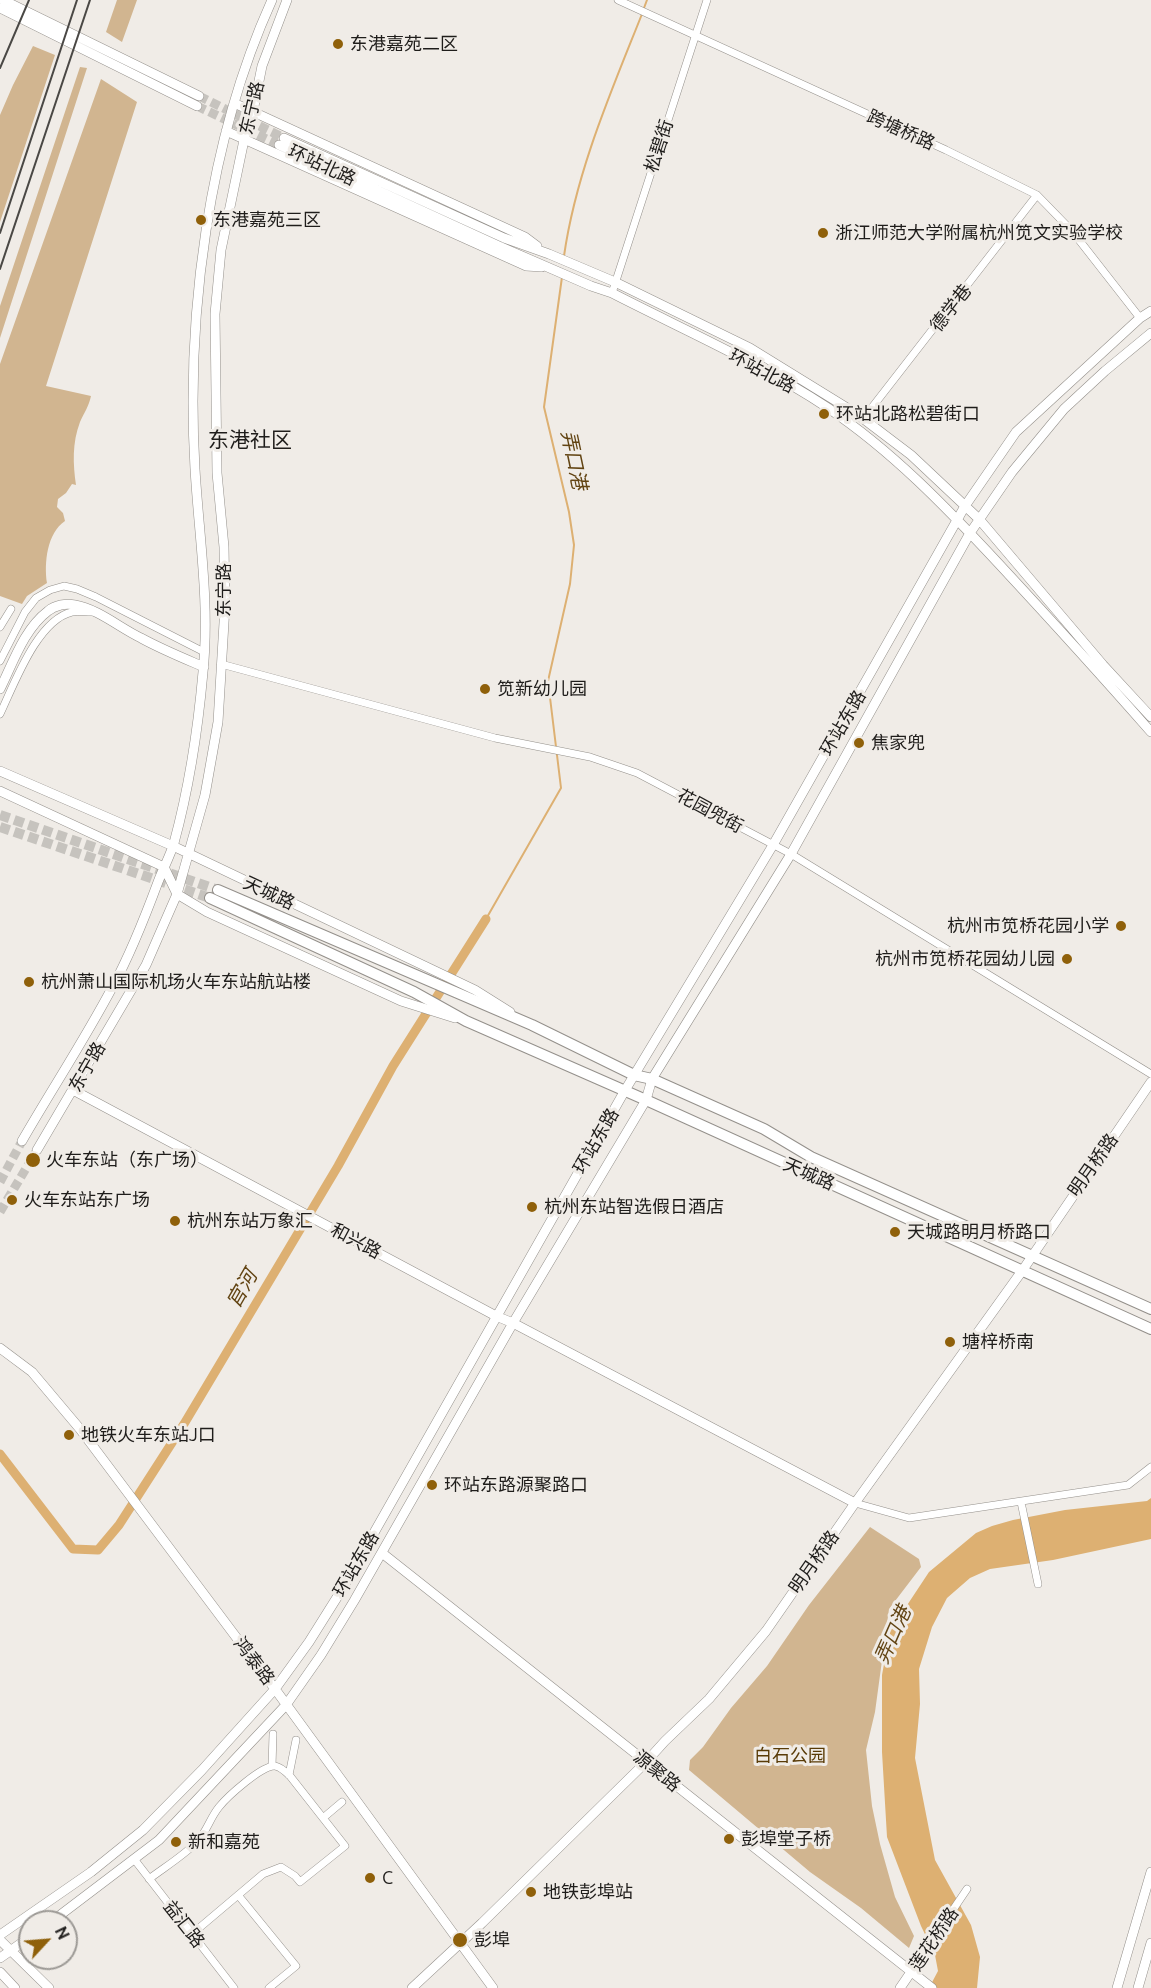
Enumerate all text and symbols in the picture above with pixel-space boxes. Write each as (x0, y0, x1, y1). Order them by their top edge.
place label: 东港嘉苑二区 (350, 33, 458, 55)
marker: 东港嘉苑二区 (331, 37, 345, 51)
street label: 东宁路 (235, 79, 269, 137)
street label: 跨塘桥路 (864, 105, 938, 155)
street label: 松碧街 (640, 117, 678, 175)
street label: 环站北路 (285, 140, 359, 190)
place label: 东港嘉苑三区 (213, 209, 321, 231)
marker: 东港嘉苑三区 (194, 213, 208, 227)
place label: 浙江师范大学附属杭州笕文实验学校 (835, 222, 1123, 244)
marker: 浙江师范大学附属杭州笕文实验学校 (816, 226, 830, 240)
street label: 德学巷 (926, 280, 976, 336)
street label: 环站北路 (725, 345, 799, 397)
place label: 环站北路松碧街口 (836, 403, 980, 425)
marker: 环站北路松碧街口 (817, 407, 831, 421)
district label: 东港社区 (208, 427, 292, 453)
water label: 弄口港 (556, 428, 592, 492)
street label: 东宁路 (213, 563, 235, 617)
place label: 笕新幼儿园 (497, 678, 587, 700)
marker: 笕新幼儿园 (478, 682, 492, 696)
street label: 环站东路 (816, 686, 870, 760)
place label: 焦家兜 (871, 732, 925, 754)
marker: 焦家兜 (852, 736, 866, 750)
street label: 花园兜街 (673, 785, 747, 837)
street label: 天城路 (240, 872, 298, 914)
place label: 杭州市笕桥花园小学 (947, 915, 1109, 937)
marker: 杭州市笕桥花园小学 (1114, 919, 1128, 933)
place label: 杭州市笕桥花园幼儿园 (875, 948, 1055, 970)
marker: 杭州市笕桥花园幼儿园 (1060, 952, 1074, 966)
place label: 杭州萧山国际机场火车东站航站楼 (41, 971, 311, 993)
marker: 杭州萧山国际机场火车东站航站楼 (22, 975, 36, 989)
street label: 东宁路 (64, 1038, 110, 1096)
street label: 环站东路 (569, 1104, 623, 1178)
street label: 明月桥路 (1064, 1129, 1122, 1201)
place label: 火车东站（东广场） (46, 1149, 208, 1171)
marker: 火车东站（东广场） (24, 1151, 42, 1169)
street label: 天城路 (780, 1153, 838, 1195)
place label: 火车东站东广场 (24, 1189, 150, 1211)
marker: 火车东站东广场 (5, 1193, 19, 1207)
place label: 杭州东站智选假日酒店 (544, 1196, 724, 1218)
marker: 杭州东站智选假日酒店 (525, 1200, 539, 1214)
place label: 杭州东站万象汇 (187, 1210, 313, 1232)
marker: 杭州东站万象汇 (168, 1214, 182, 1228)
street label: 和兴路 (327, 1219, 385, 1263)
place label: 天城路明月桥路口 (907, 1221, 1051, 1243)
marker: 天城路明月桥路口 (888, 1225, 902, 1239)
water label: 官河 (222, 1266, 262, 1312)
place label: 塘梓桥南 (962, 1331, 1034, 1353)
marker: 塘梓桥南 (943, 1335, 957, 1349)
place label: 地铁火车东站J口 (81, 1424, 216, 1446)
marker: 地铁火车东站J口 (62, 1428, 76, 1442)
place label: 环站东路源聚路口 (444, 1474, 588, 1496)
marker: 环站东路源聚路口 (425, 1478, 439, 1492)
street label: 明月桥路 (785, 1526, 843, 1598)
street label: 环站东路 (329, 1527, 383, 1601)
water label: 弄口港 (870, 1603, 916, 1667)
street label: 鸿泰路 (229, 1633, 279, 1689)
park label: 白石公园 (754, 1745, 826, 1767)
street label: 源聚路 (629, 1746, 685, 1796)
place label: 彭埠堂子桥 (741, 1828, 831, 1850)
place label: 新和嘉苑 (188, 1831, 260, 1853)
marker: 彭埠堂子桥 (722, 1832, 736, 1846)
marker: 新和嘉苑 (169, 1835, 183, 1849)
place label: C (382, 1867, 393, 1889)
marker: C (363, 1871, 377, 1885)
place label: 地铁彭埠站 (543, 1881, 633, 1903)
marker: 地铁彭埠站 (524, 1885, 538, 1899)
street label: 益汇路 (159, 1896, 209, 1952)
street label: 莲花桥路 (905, 1903, 963, 1975)
north arrow (18, 1910, 78, 1970)
text: N (52, 1924, 73, 1942)
place label: 彭埠 (474, 1929, 510, 1951)
marker: 彭埠 (451, 1931, 469, 1949)

